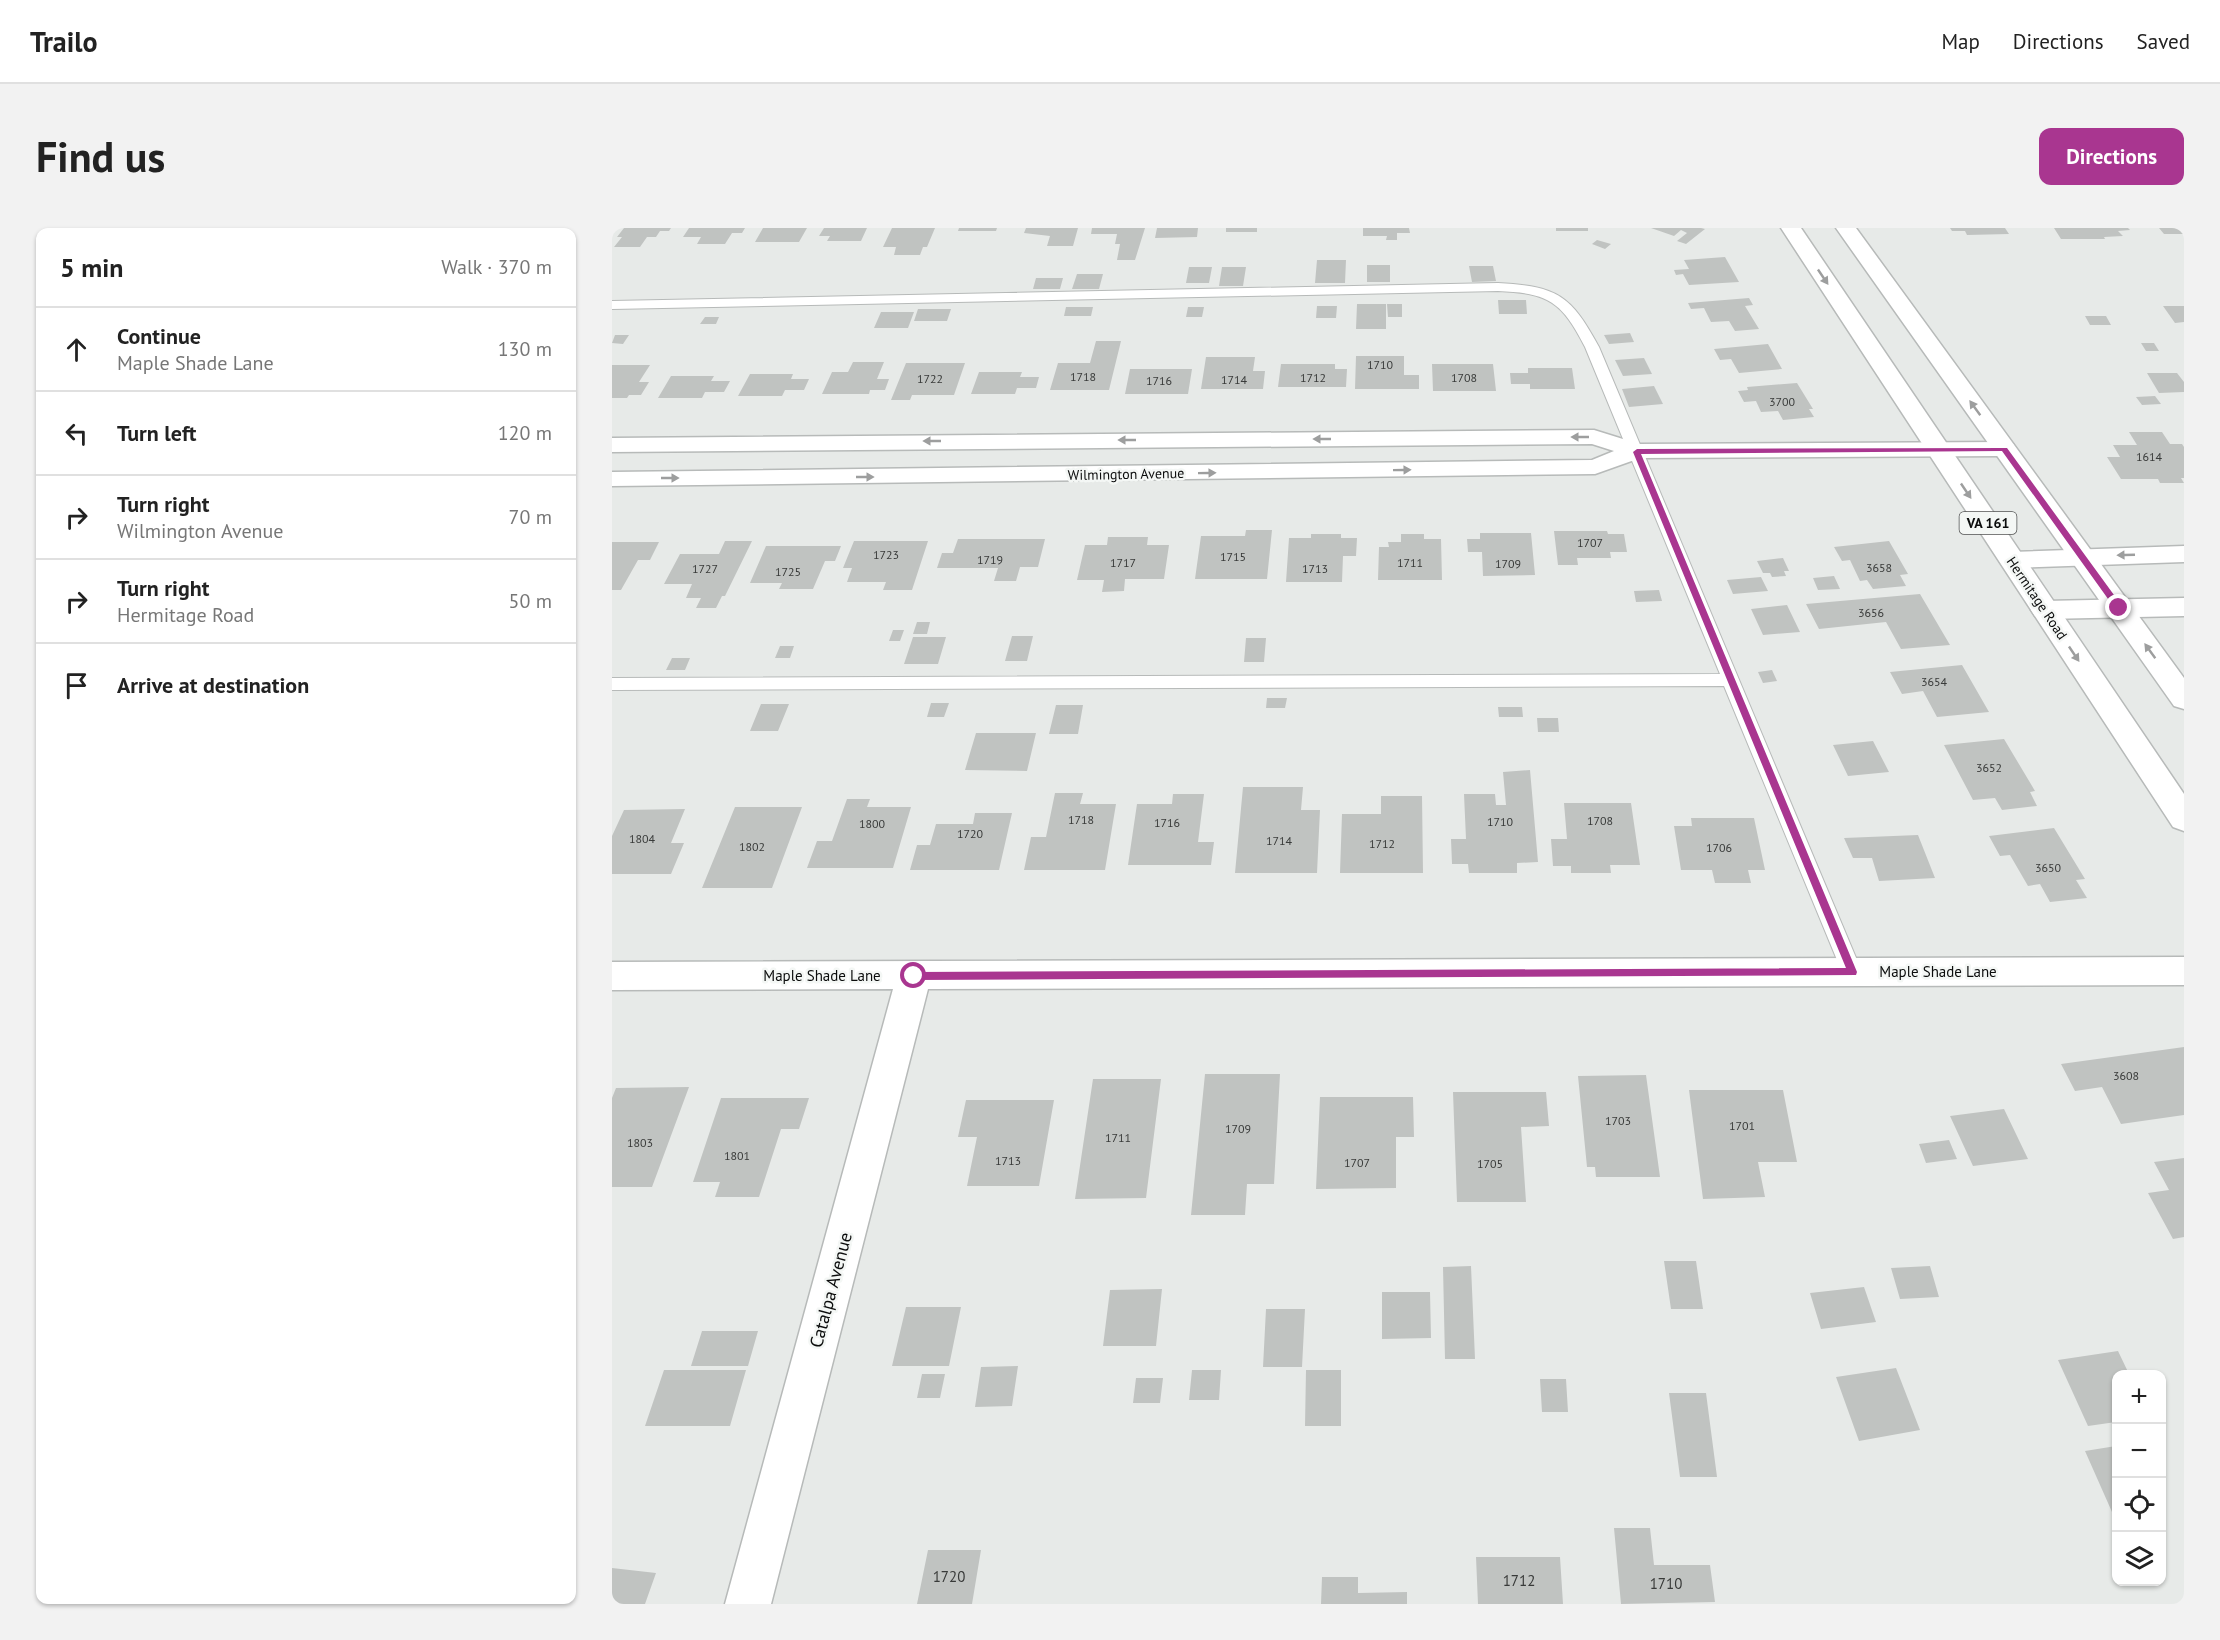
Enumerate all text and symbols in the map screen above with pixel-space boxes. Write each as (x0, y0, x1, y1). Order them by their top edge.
text: Trailo (30, 23, 97, 60)
text: Map (1941, 28, 1980, 55)
text: Directions (2013, 28, 2104, 55)
text: Saved (2137, 28, 2190, 55)
button: Directions (2039, 128, 2184, 185)
text: Find us (36, 129, 165, 184)
text: 5 min (60, 251, 123, 284)
text: Walk · 370 m (441, 254, 552, 280)
one-way arrow (1817, 268, 1829, 284)
text: Continue (117, 322, 201, 350)
icon: ahead (60, 333, 93, 366)
text: 130 m (498, 336, 552, 362)
text: Maple Shade Lane (117, 350, 274, 376)
house number: 1710 (1367, 357, 1394, 372)
house number: 1718 (1070, 369, 1096, 384)
house number: 1712 (1300, 370, 1326, 385)
house number: 1708 (1451, 370, 1477, 385)
house number: 1722 (917, 371, 943, 386)
house number: 1714 (1221, 372, 1248, 387)
house number: 1716 (1146, 373, 1172, 388)
house number: 3700 (1769, 394, 1796, 409)
one-way arrow (1970, 400, 1981, 416)
icon: left (60, 417, 93, 450)
text: Turn left (117, 419, 197, 447)
text: 120 m (498, 420, 552, 446)
one-way arrow (1571, 433, 1590, 442)
one-way arrow (1313, 434, 1332, 444)
one-way arrow (1118, 435, 1137, 445)
one-way arrow (923, 436, 942, 446)
house number: 1614 (2136, 449, 2163, 464)
street label: Wilmington Avenue (1068, 464, 1184, 484)
one-way arrow (1393, 465, 1412, 475)
one-way arrow (1198, 468, 1217, 477)
one-way arrow (856, 472, 875, 482)
one-way arrow (661, 473, 680, 483)
one-way arrow (1960, 483, 1971, 499)
text: Turn right (117, 490, 209, 518)
icon: right (60, 501, 93, 534)
text: 70 m (509, 504, 552, 530)
road number: VA 161 (1960, 512, 2016, 534)
text: Wilmington Avenue (117, 518, 283, 544)
house number: 1707 (1577, 535, 1603, 550)
house number: 1723 (873, 547, 899, 562)
house number: 1715 (1220, 549, 1246, 564)
one-way arrow (2116, 550, 2135, 560)
house number: 1719 (977, 552, 1003, 567)
street label: Hermitage Road (2003, 553, 2071, 643)
house number: 1717 (1110, 555, 1136, 570)
house number: 1711 (1397, 555, 1423, 570)
house number: 1709 (1495, 556, 1521, 571)
house number: 3658 (1866, 560, 1892, 575)
house number: 1727 (692, 561, 718, 576)
house number: 1713 (1302, 561, 1328, 576)
house number: 1725 (775, 564, 801, 579)
text: Turn right (117, 574, 209, 602)
icon: right (60, 585, 93, 618)
text: 50 m (509, 588, 552, 614)
route end (2105, 594, 2131, 620)
text: Hermitage Road (117, 602, 254, 628)
house number: 3656 (1858, 605, 1884, 620)
one-way arrow (2144, 644, 2156, 660)
one-way arrow (2068, 645, 2080, 661)
icon: arrive (60, 669, 93, 702)
text: Arrive at destination (117, 671, 309, 699)
house number: 3654 (1921, 674, 1948, 689)
house number: 3652 (1976, 760, 2002, 775)
house number: 1718 (1068, 812, 1094, 827)
house number: 1708 (1587, 813, 1613, 828)
house number: 1710 (1487, 814, 1514, 829)
house number: 1716 (1154, 815, 1180, 830)
house number: 1800 (859, 816, 886, 831)
house number: 1720 (957, 826, 984, 841)
house number: 1804 (629, 831, 656, 846)
house number: 1714 (1266, 833, 1293, 848)
house number: 1712 (1369, 836, 1395, 851)
house number: 1802 (739, 839, 765, 854)
house number: 1706 (1706, 840, 1732, 855)
house number: 3650 (2035, 860, 2062, 875)
route start (900, 962, 926, 988)
street label: Maple Shade Lane (1879, 962, 1997, 981)
street label: Maple Shade Lane (763, 966, 881, 985)
house number: 3608 (2113, 1068, 2139, 1083)
house number: 1703 (1605, 1113, 1631, 1128)
house number: 1701 (1729, 1118, 1755, 1133)
house number: 1709 (1225, 1121, 1251, 1136)
house number: 1711 (1105, 1130, 1131, 1145)
house number: 1803 (627, 1135, 653, 1150)
house number: 1801 (724, 1148, 750, 1163)
house number: 1713 (995, 1153, 1021, 1168)
house number: 1707 (1344, 1155, 1370, 1170)
house number: 1705 (1477, 1156, 1503, 1171)
street label: Catalpa Avenue (804, 1230, 857, 1350)
map controls (2112, 1370, 2166, 1586)
button: + (2112, 1370, 2166, 1424)
button: − (2112, 1424, 2166, 1478)
button: locate (2112, 1478, 2166, 1532)
button: layers (2112, 1532, 2166, 1586)
house number: 1720 (933, 1567, 965, 1586)
house number: 1712 (1503, 1571, 1535, 1590)
house number: 1710 (1650, 1574, 1682, 1593)

